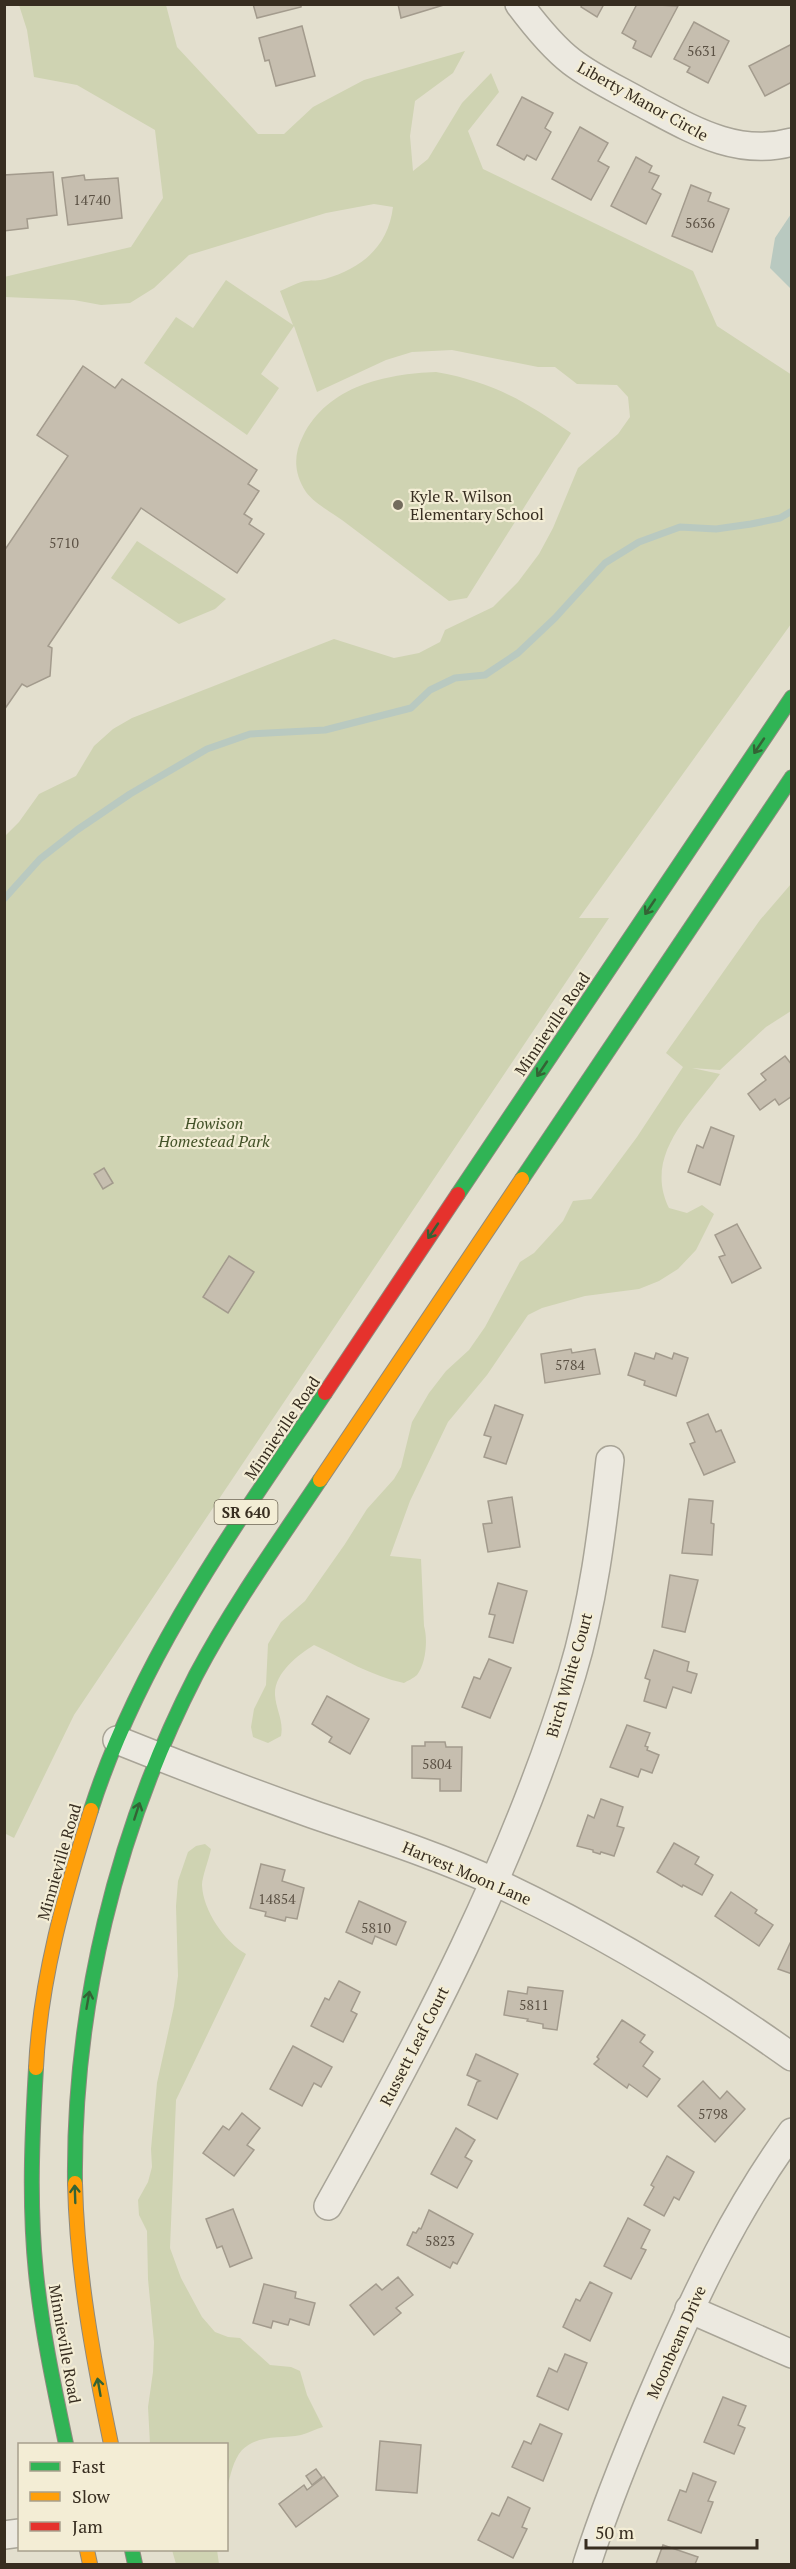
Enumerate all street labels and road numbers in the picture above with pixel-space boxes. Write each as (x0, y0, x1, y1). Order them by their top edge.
street label: Liberty Manor Circle (574, 56, 712, 146)
street label: Minnieville Road (509, 968, 595, 1080)
street label: Minnieville Road (239, 1372, 325, 1484)
road number: SR 640 (214, 1500, 278, 1524)
street label: Birch White Court (541, 1610, 597, 1740)
street label: Minnieville Road (32, 1801, 86, 1923)
street label: Harvest Moon Lane (399, 1836, 535, 1910)
street label: Russett Leaf Court (374, 1982, 454, 2110)
street label: Moonbeam Drive (641, 2282, 711, 2402)
street label: Minnieville Road (44, 2283, 86, 2405)

